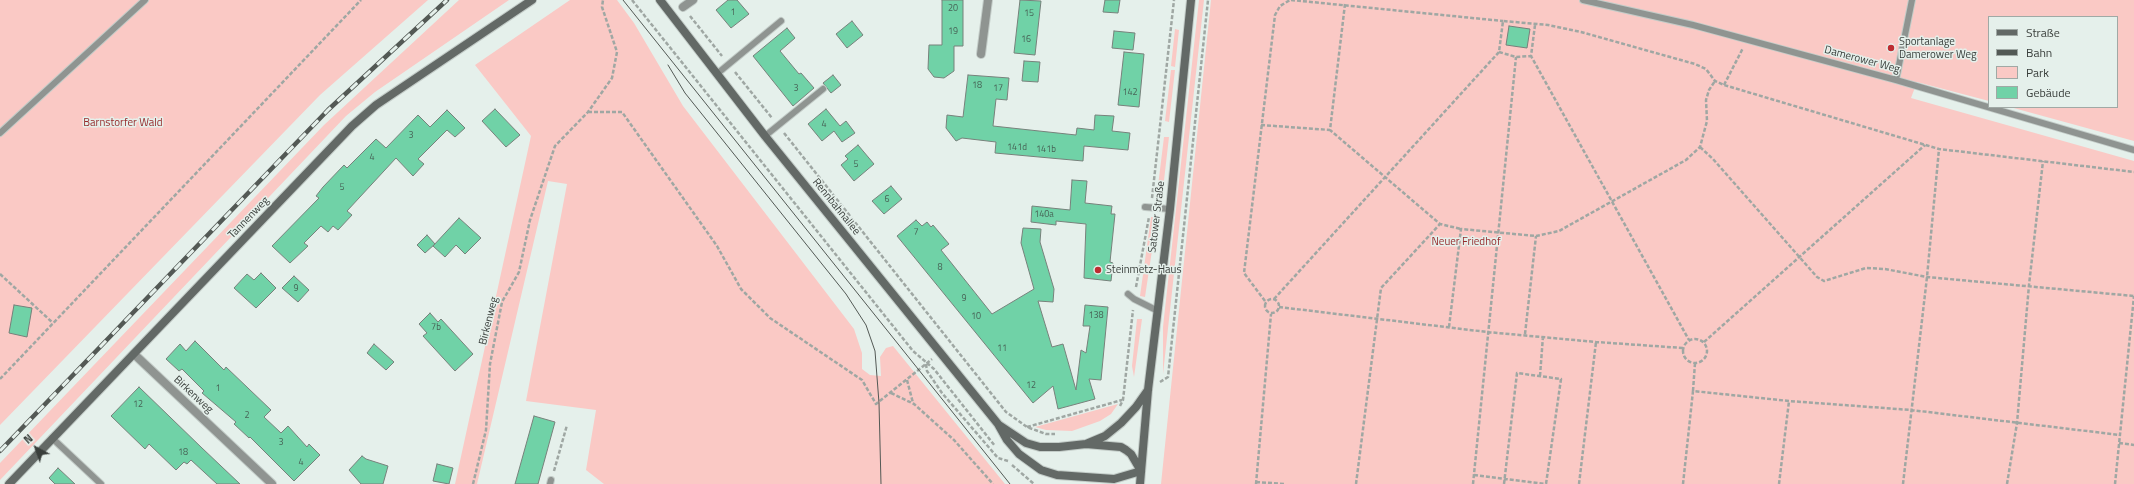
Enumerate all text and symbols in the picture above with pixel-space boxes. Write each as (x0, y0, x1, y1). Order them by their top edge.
house number: 20 (948, 4, 958, 14)
house number: 1 (730, 8, 736, 18)
house number: 15 (1024, 9, 1034, 19)
legend (1988, 16, 2118, 108)
text: Straße (2026, 23, 2060, 42)
house number: 19 (948, 27, 958, 37)
house number: 16 (1021, 35, 1031, 45)
place label: Sportanlage Damerower Weg (1899, 35, 1977, 61)
marker: Sportanlage Damerower Weg (1886, 43, 1896, 53)
text: Bahn (2026, 43, 2052, 62)
street label: Damerower Weg (1823, 44, 1901, 76)
text: Park (2026, 63, 2049, 82)
house number: 18 (972, 81, 982, 91)
text: Gebäude (2026, 83, 2071, 102)
house number: 3 (793, 84, 799, 94)
house number: 17 (993, 84, 1003, 94)
house number: 142 (1122, 88, 1138, 98)
park label: Barnstorfer Wald (83, 116, 163, 130)
house number: 4 (821, 120, 827, 130)
house number: 3 (408, 131, 414, 141)
house number: 141d (1007, 143, 1027, 153)
house number: 141b (1036, 145, 1056, 155)
house number: 4 (369, 153, 375, 163)
house number: 5 (853, 160, 859, 170)
street label: Rennbahnallee (809, 176, 863, 238)
street label: Satower Straße (1146, 180, 1168, 254)
house number: 5 (339, 183, 345, 193)
street label: Tannenweg (226, 194, 272, 242)
house number: 6 (884, 195, 890, 205)
house number: 140a (1034, 210, 1054, 220)
house number: 7 (913, 228, 919, 238)
park label: Neuer Friedhof (1431, 235, 1501, 249)
house number: 8 (937, 263, 943, 273)
place label: Steinmetz-Haus (1106, 263, 1182, 277)
marker: Steinmetz-Haus (1093, 265, 1103, 275)
house number: 9 (293, 284, 299, 294)
house number: 9 (961, 294, 967, 304)
street label: Birkenweg (477, 296, 501, 346)
house number: 138 (1088, 311, 1104, 321)
house number: 10 (971, 312, 981, 322)
house number: 7b (431, 323, 441, 333)
house number: 11 (997, 344, 1007, 354)
street label: Birkenweg (171, 373, 215, 417)
house number: 12 (1026, 381, 1036, 391)
house number: 1 (215, 384, 221, 394)
house number: 12 (133, 400, 143, 410)
house number: 2 (244, 411, 250, 421)
north arrow (16, 428, 56, 468)
text: N (20, 430, 36, 447)
house number: 3 (278, 438, 284, 448)
house number: 18 (178, 448, 188, 458)
house number: 4 (298, 458, 304, 468)

